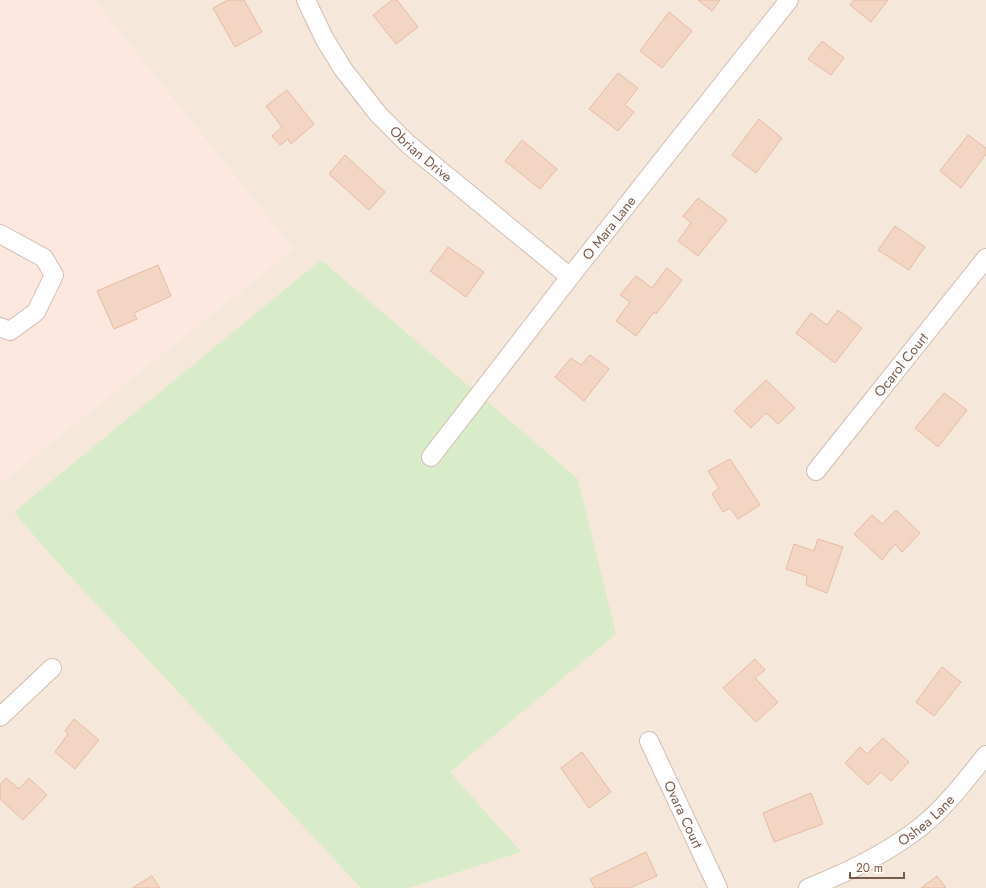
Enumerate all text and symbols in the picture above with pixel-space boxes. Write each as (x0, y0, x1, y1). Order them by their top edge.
street label: Obrian Drive (385, 121, 457, 186)
street label: O Mara Lane (577, 192, 640, 264)
street label: Ocarol Court (869, 328, 933, 401)
street label: Ovara Court (659, 777, 708, 852)
street label: Oshea Lane (894, 790, 959, 851)
scale bar (850, 854, 904, 880)
text: 20 m (856, 859, 883, 877)

